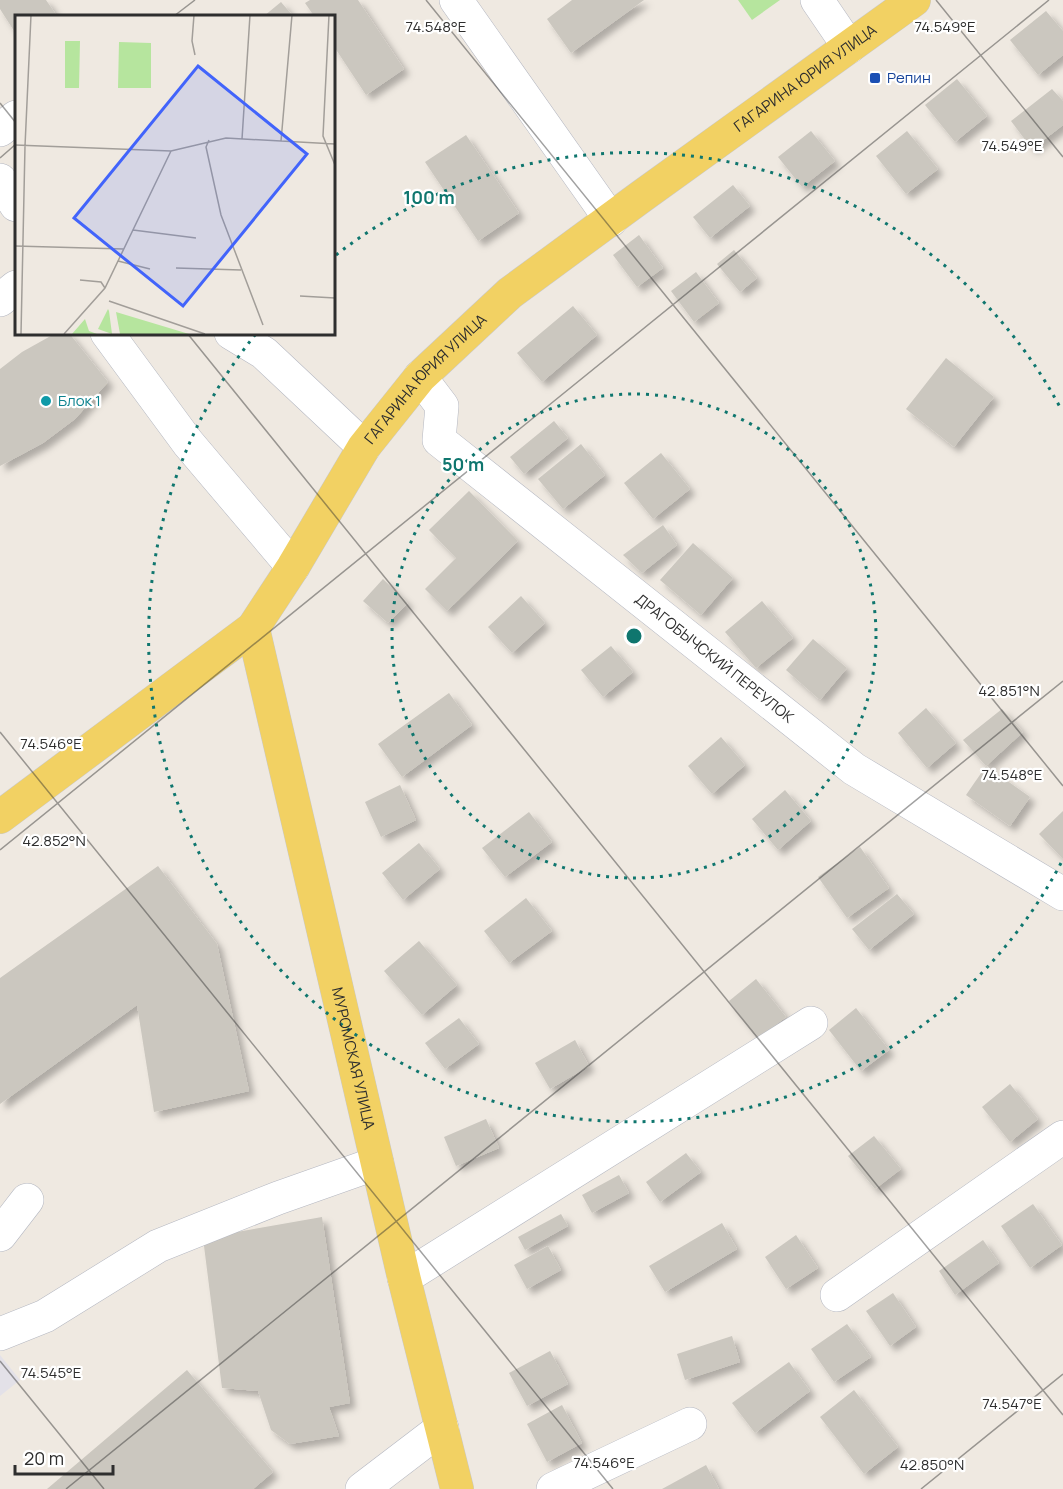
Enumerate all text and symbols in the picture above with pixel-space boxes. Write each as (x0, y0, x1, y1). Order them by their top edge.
inset map (15, 15, 334, 334)
text: 74.548°E (406, 16, 466, 37)
text: 74.549°E (914, 16, 976, 37)
street label: ГАГАРИНА ЮРИЯ УЛИЦА (729, 19, 881, 137)
place label: Репин (887, 67, 931, 88)
marker: Репин (868, 71, 882, 85)
text: 74.549°E (981, 135, 1043, 156)
text: 100 m (403, 185, 455, 209)
street label: ГАГАРИНА ЮРИЯ УЛИЦА (359, 309, 491, 448)
place label: Блок 1 (58, 390, 101, 411)
marker: Блок 1 (39, 394, 53, 408)
text: 50 m (442, 452, 484, 476)
street label: ДРАГОБЫЧСКИЙ ПЕРЕУЛОК (631, 589, 799, 727)
centre of rings (624, 626, 644, 646)
text: 42.851°N (978, 680, 1040, 701)
text: 74.546°E (20, 733, 82, 754)
text: 74.548°E (982, 764, 1042, 785)
text: 42.852°N (22, 830, 86, 851)
street label: МУРОМСКАЯ УЛИЦА (327, 985, 380, 1132)
text: 74.545°E (21, 1362, 81, 1383)
text: 74.547°E (982, 1393, 1042, 1414)
scale bar (15, 1438, 112, 1476)
text: 20 m (24, 1446, 64, 1470)
text: 74.546°E (573, 1452, 635, 1473)
text: 42.850°N (900, 1454, 964, 1475)

